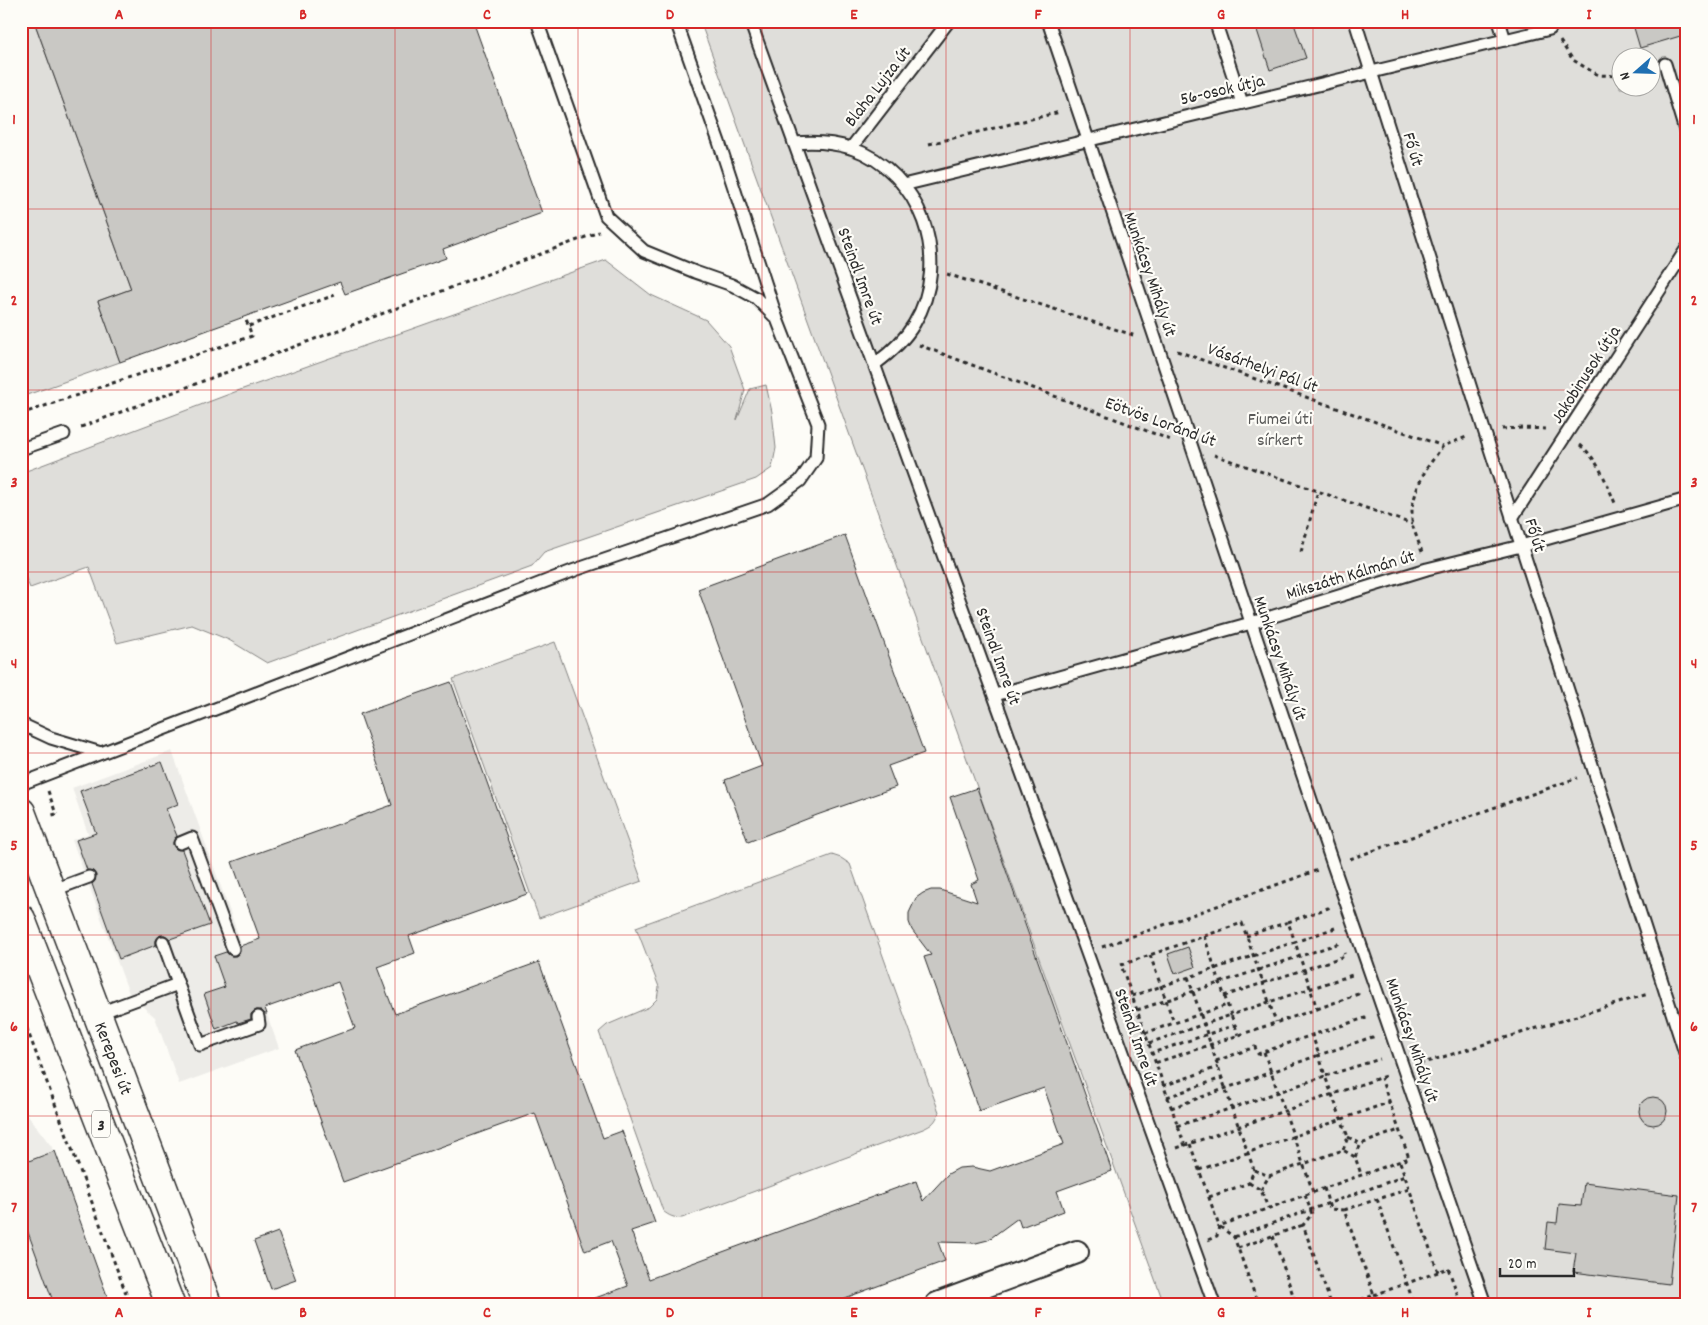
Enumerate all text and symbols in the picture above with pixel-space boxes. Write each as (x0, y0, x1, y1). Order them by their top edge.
text: A (115, 4, 124, 27)
text: B (299, 4, 307, 27)
text: C (483, 4, 491, 27)
text: D (666, 4, 675, 27)
text: E (850, 4, 858, 27)
text: F (1034, 4, 1042, 27)
text: G (1217, 4, 1225, 27)
text: H (1401, 4, 1409, 27)
text: I (1587, 4, 1593, 27)
street label: Blaha Lujza út (840, 42, 918, 133)
north arrow (1610, 48, 1660, 98)
street label: 56-osok útja (1178, 69, 1268, 113)
text: N (1615, 69, 1636, 82)
text: 1 (12, 109, 16, 132)
text: 1 (1692, 109, 1696, 132)
street label: Fő út (1395, 130, 1429, 170)
street label: Munkácsy Mihály út (1116, 209, 1182, 341)
street label: Steindl Imre út (829, 225, 888, 329)
text: 2 (11, 290, 18, 313)
text: 2 (1691, 290, 1698, 313)
street label: Jakobinusok útja (1546, 321, 1628, 429)
street label: Vásárhelyi Pál út (1203, 338, 1321, 401)
street label: Eötvös Loránd út (1101, 392, 1219, 455)
park label: Fiumei úti sírkert (1248, 408, 1312, 454)
text: 3 (10, 472, 18, 495)
text: 3 (1690, 472, 1698, 495)
street label: Fő út (1516, 515, 1551, 556)
street label: Mikszáth Kálmán út (1283, 545, 1419, 608)
street label: Munkácsy Mihály út (1246, 593, 1312, 725)
street label: Steindl Imre út (967, 605, 1026, 709)
text: 4 (11, 653, 17, 676)
text: 4 (1691, 653, 1697, 676)
text: 5 (10, 835, 18, 858)
text: 5 (1690, 835, 1698, 858)
street label: Munkácsy Mihály út (1378, 975, 1444, 1107)
street label: Steindl Imre út (1106, 986, 1163, 1090)
text: 6 (10, 1016, 18, 1039)
text: 6 (1690, 1016, 1698, 1039)
street label: Kerepesi út (86, 1019, 137, 1099)
road number: 3 (92, 1110, 110, 1138)
text: 7 (11, 1197, 17, 1220)
text: 7 (1691, 1197, 1697, 1220)
scale bar (1500, 1245, 1574, 1277)
text: 20 m (1508, 1254, 1536, 1276)
text: A (115, 1302, 124, 1325)
text: B (299, 1302, 307, 1325)
text: C (483, 1302, 491, 1325)
text: D (666, 1302, 675, 1325)
text: E (850, 1302, 858, 1325)
text: F (1034, 1302, 1042, 1325)
text: G (1217, 1302, 1225, 1325)
text: H (1401, 1302, 1409, 1325)
text: I (1587, 1302, 1593, 1325)

